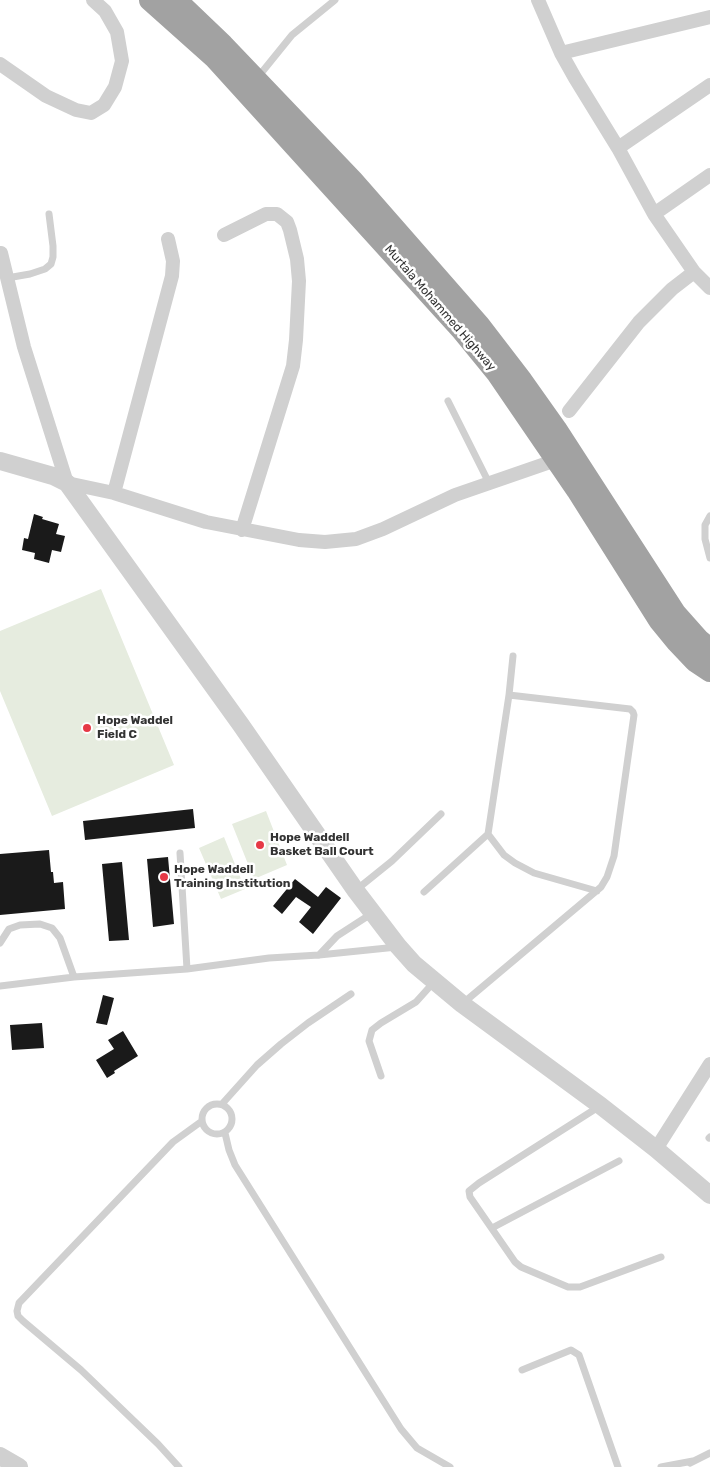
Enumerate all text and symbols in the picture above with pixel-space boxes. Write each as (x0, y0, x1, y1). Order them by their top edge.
street label: Murtala Mohammed Highway (381, 242, 499, 374)
place label: Hope Waddel Field C (97, 714, 173, 742)
marker: Hope Waddel Field C (81, 722, 93, 734)
place label: Hope Waddell Basket Ball Court (270, 831, 374, 859)
marker: Hope Waddell Basket Ball Court (254, 839, 266, 851)
place label: Hope Waddell Training Institution (174, 863, 290, 891)
marker: Hope Waddell Training Institution (158, 871, 170, 883)

